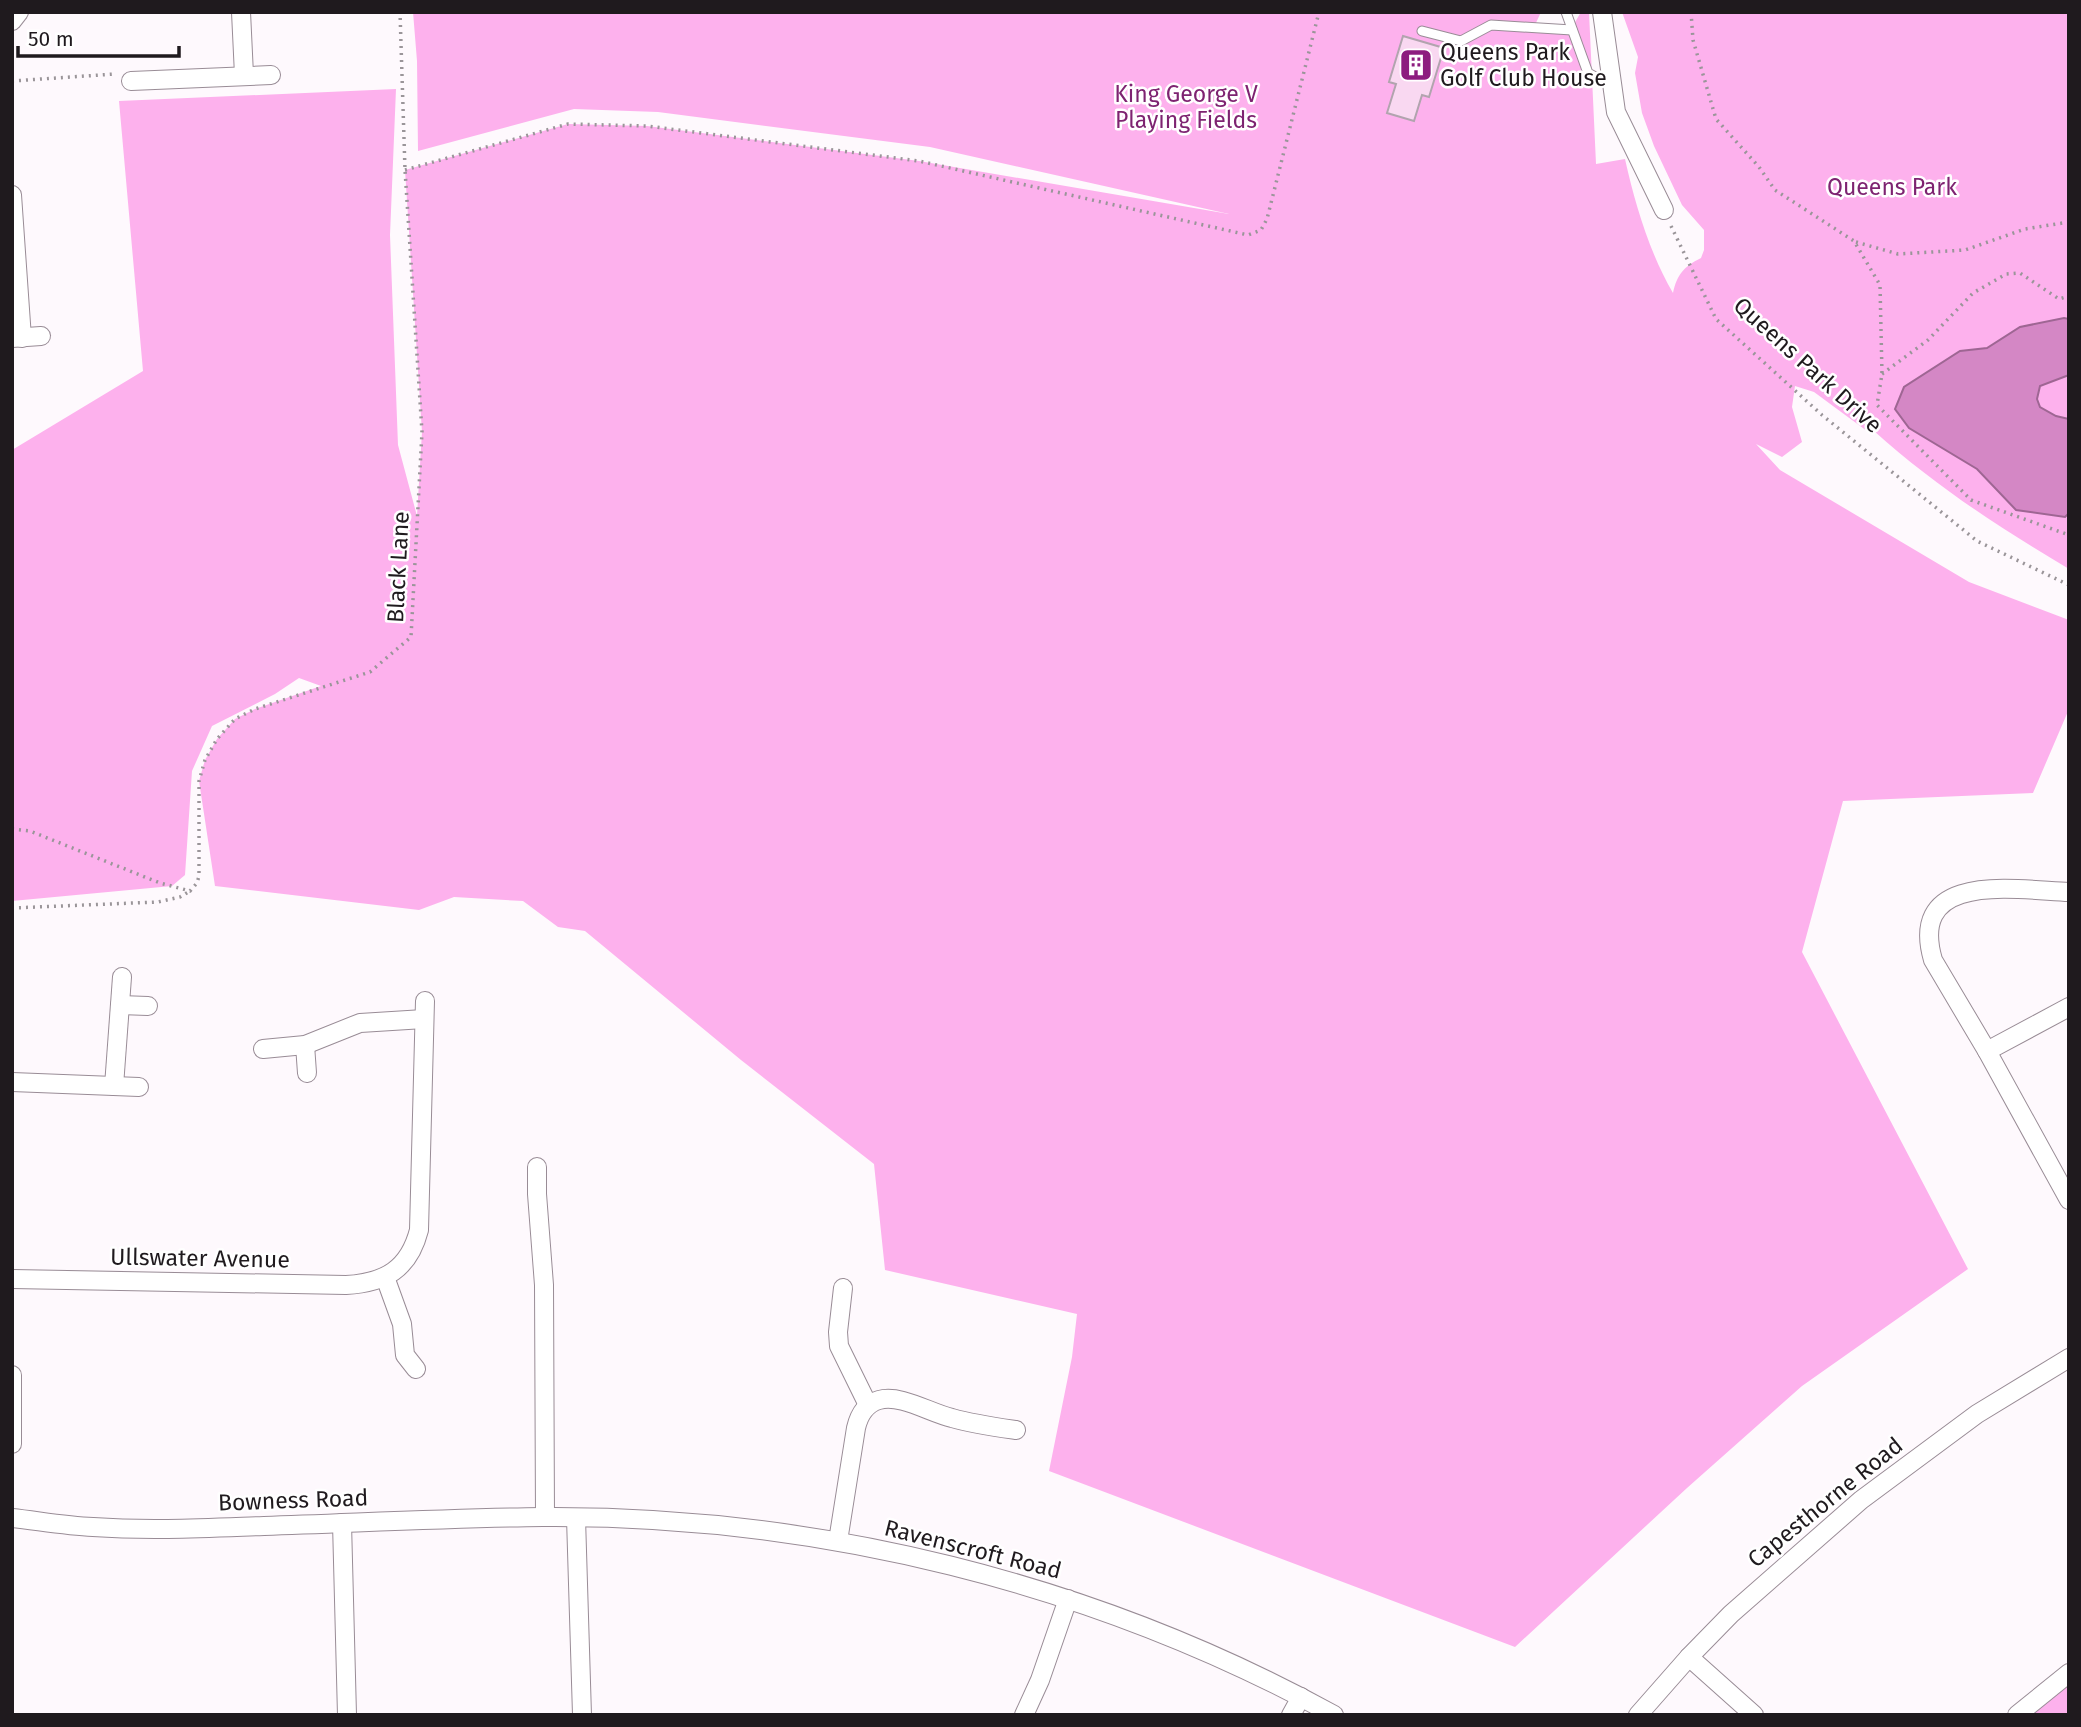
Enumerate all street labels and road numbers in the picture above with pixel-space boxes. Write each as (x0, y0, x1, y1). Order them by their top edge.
street label: Queens Park Drive (1728, 291, 1888, 439)
street label: Black Lane (381, 510, 415, 624)
street label: Ullswater Avenue (110, 1242, 290, 1274)
street label: Capesthorne Road (1742, 1431, 1908, 1573)
street label: Bowness Road (217, 1483, 369, 1517)
street label: Ravenscroft Road (882, 1513, 1064, 1585)

